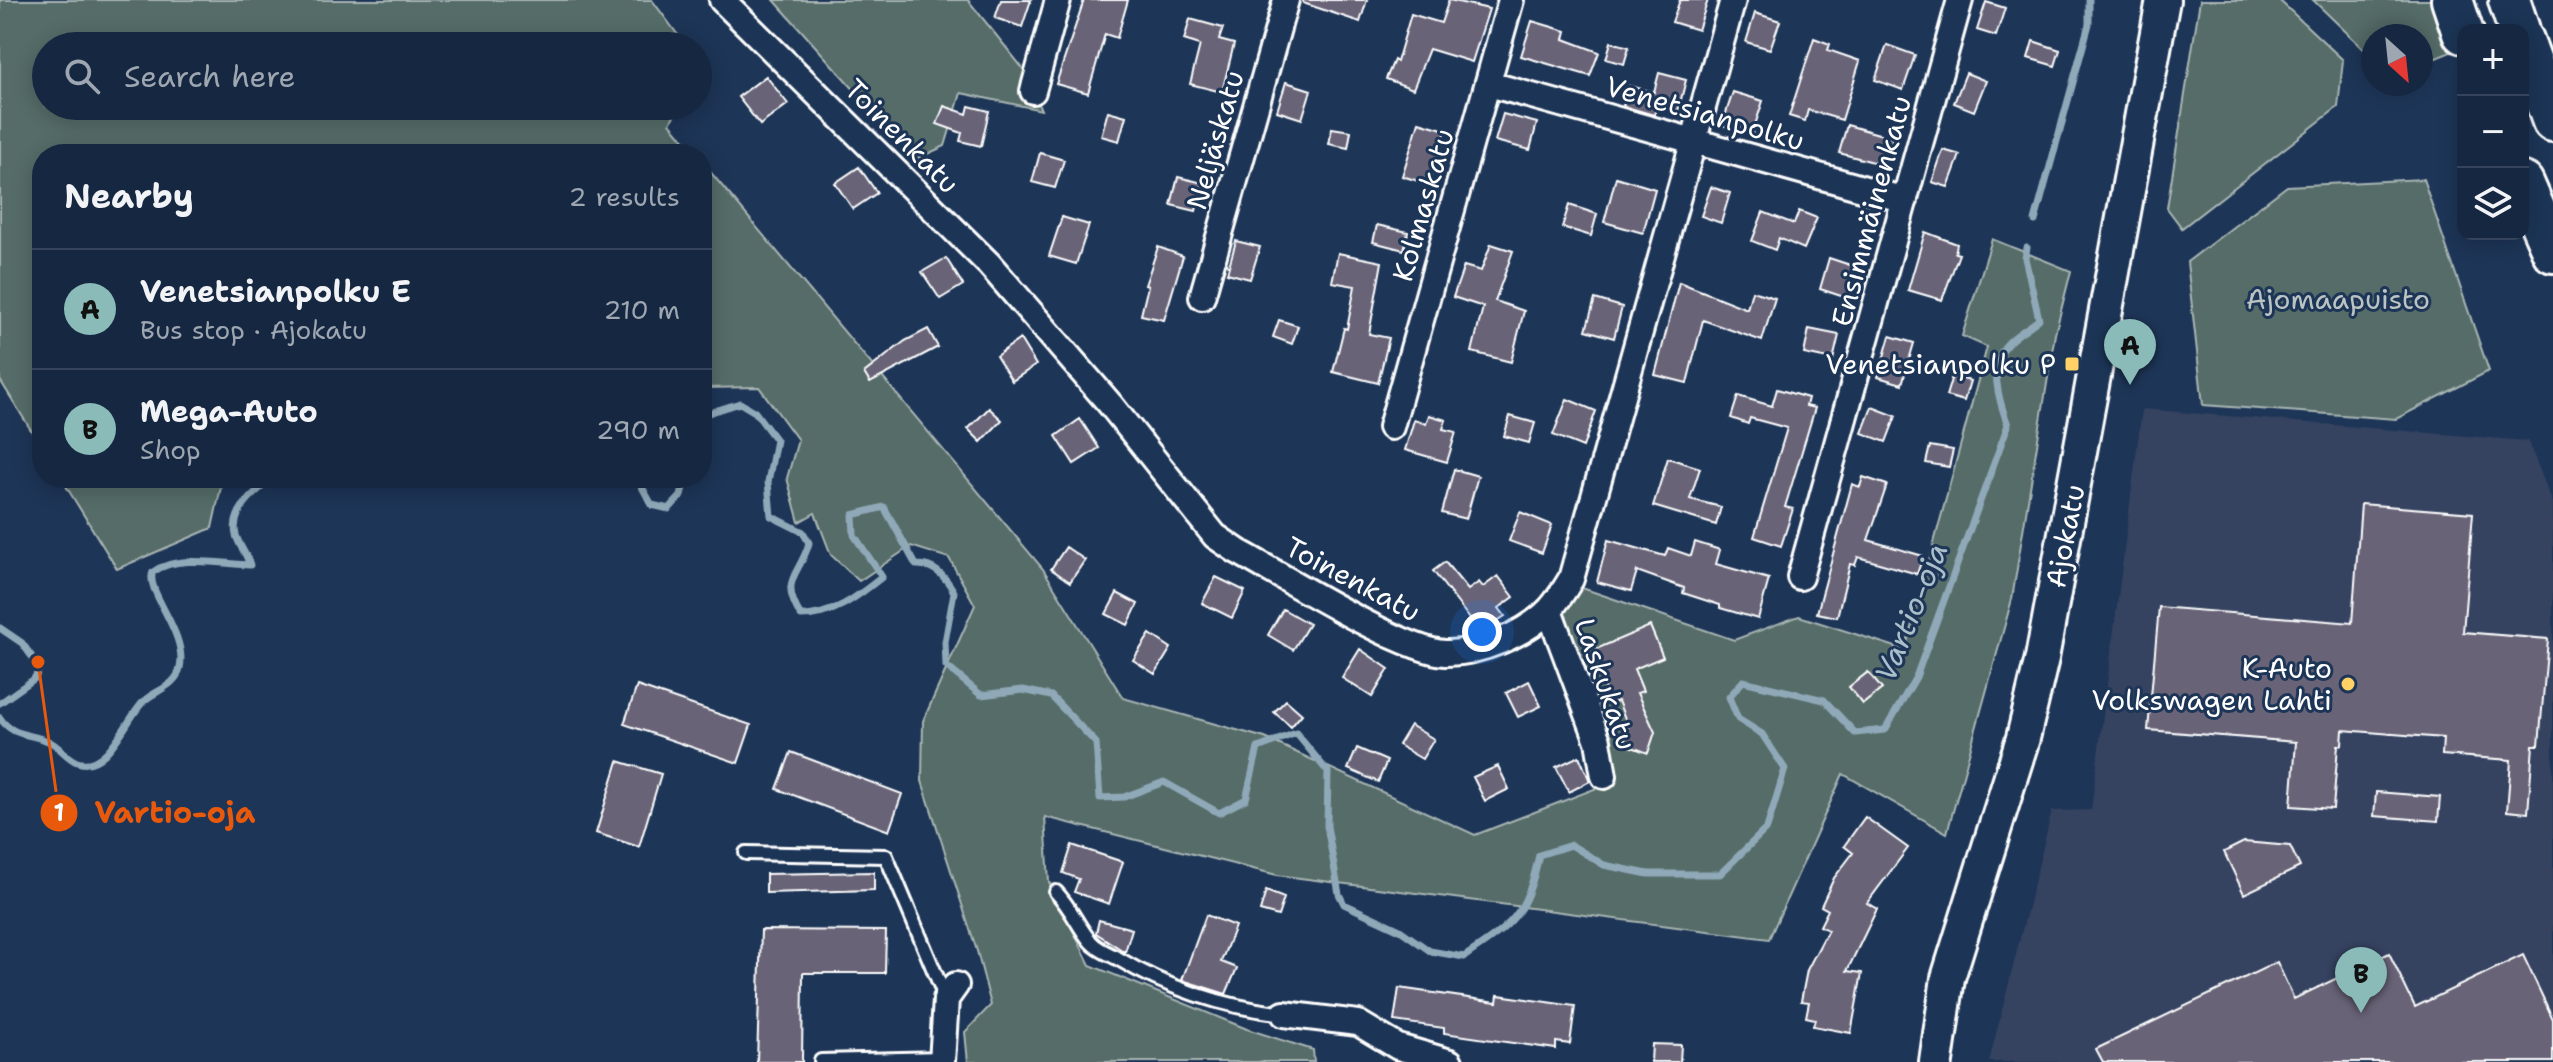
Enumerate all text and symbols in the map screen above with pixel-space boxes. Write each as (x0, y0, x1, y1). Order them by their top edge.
north arrow (2361, 24, 2433, 96)
map controls (2457, 24, 2529, 240)
button: + (2457, 24, 2529, 96)
search box (32, 32, 712, 120)
icon: search (60, 54, 104, 98)
text: Search here (124, 56, 295, 97)
street label: Neljäskatu (1177, 66, 1253, 214)
street label: Venetsianpolku (1601, 66, 1809, 160)
street label: Toinenkatu (836, 70, 968, 202)
street label: Ensimmäinenkatu (1822, 91, 1920, 331)
button: − (2457, 96, 2529, 168)
street label: Kolmaskatu (1383, 124, 1463, 286)
button: layers (2457, 168, 2529, 240)
text: Nearby (64, 173, 194, 219)
text: 2 results (568, 179, 680, 214)
text: Venetsianpolku E (140, 271, 411, 312)
park label: Ajomaapuisto (2246, 280, 2430, 318)
text: A (80, 292, 100, 327)
text: 210 m (603, 292, 680, 327)
text: Bus stop · Ajokatu (140, 312, 367, 347)
pin: A (2104, 319, 2156, 385)
place label: Venetsianpolku P (1825, 345, 2056, 383)
marker: Venetsianpolku P (2063, 355, 2081, 373)
text: Mega-Auto (140, 391, 318, 432)
text: B (82, 412, 98, 447)
text: 290 m (596, 412, 680, 447)
text: Shop (140, 432, 201, 467)
street label: Ajokatu (2036, 481, 2094, 591)
street label: Toinenkatu (1279, 527, 1427, 631)
water label: Vartio-oja (1865, 537, 1957, 687)
your location (1462, 612, 1502, 652)
street label: Laskukatu (1566, 613, 1646, 755)
place label: K-Auto Volkswagen Lahti (2092, 649, 2332, 719)
marker: K-Auto Volkswagen Lahti (2339, 675, 2357, 693)
callout: Vartio-oja (39, 786, 272, 840)
text: Vartio-oja (95, 792, 256, 833)
text: 1 (54, 797, 64, 829)
pin: B (2335, 947, 2387, 1013)

